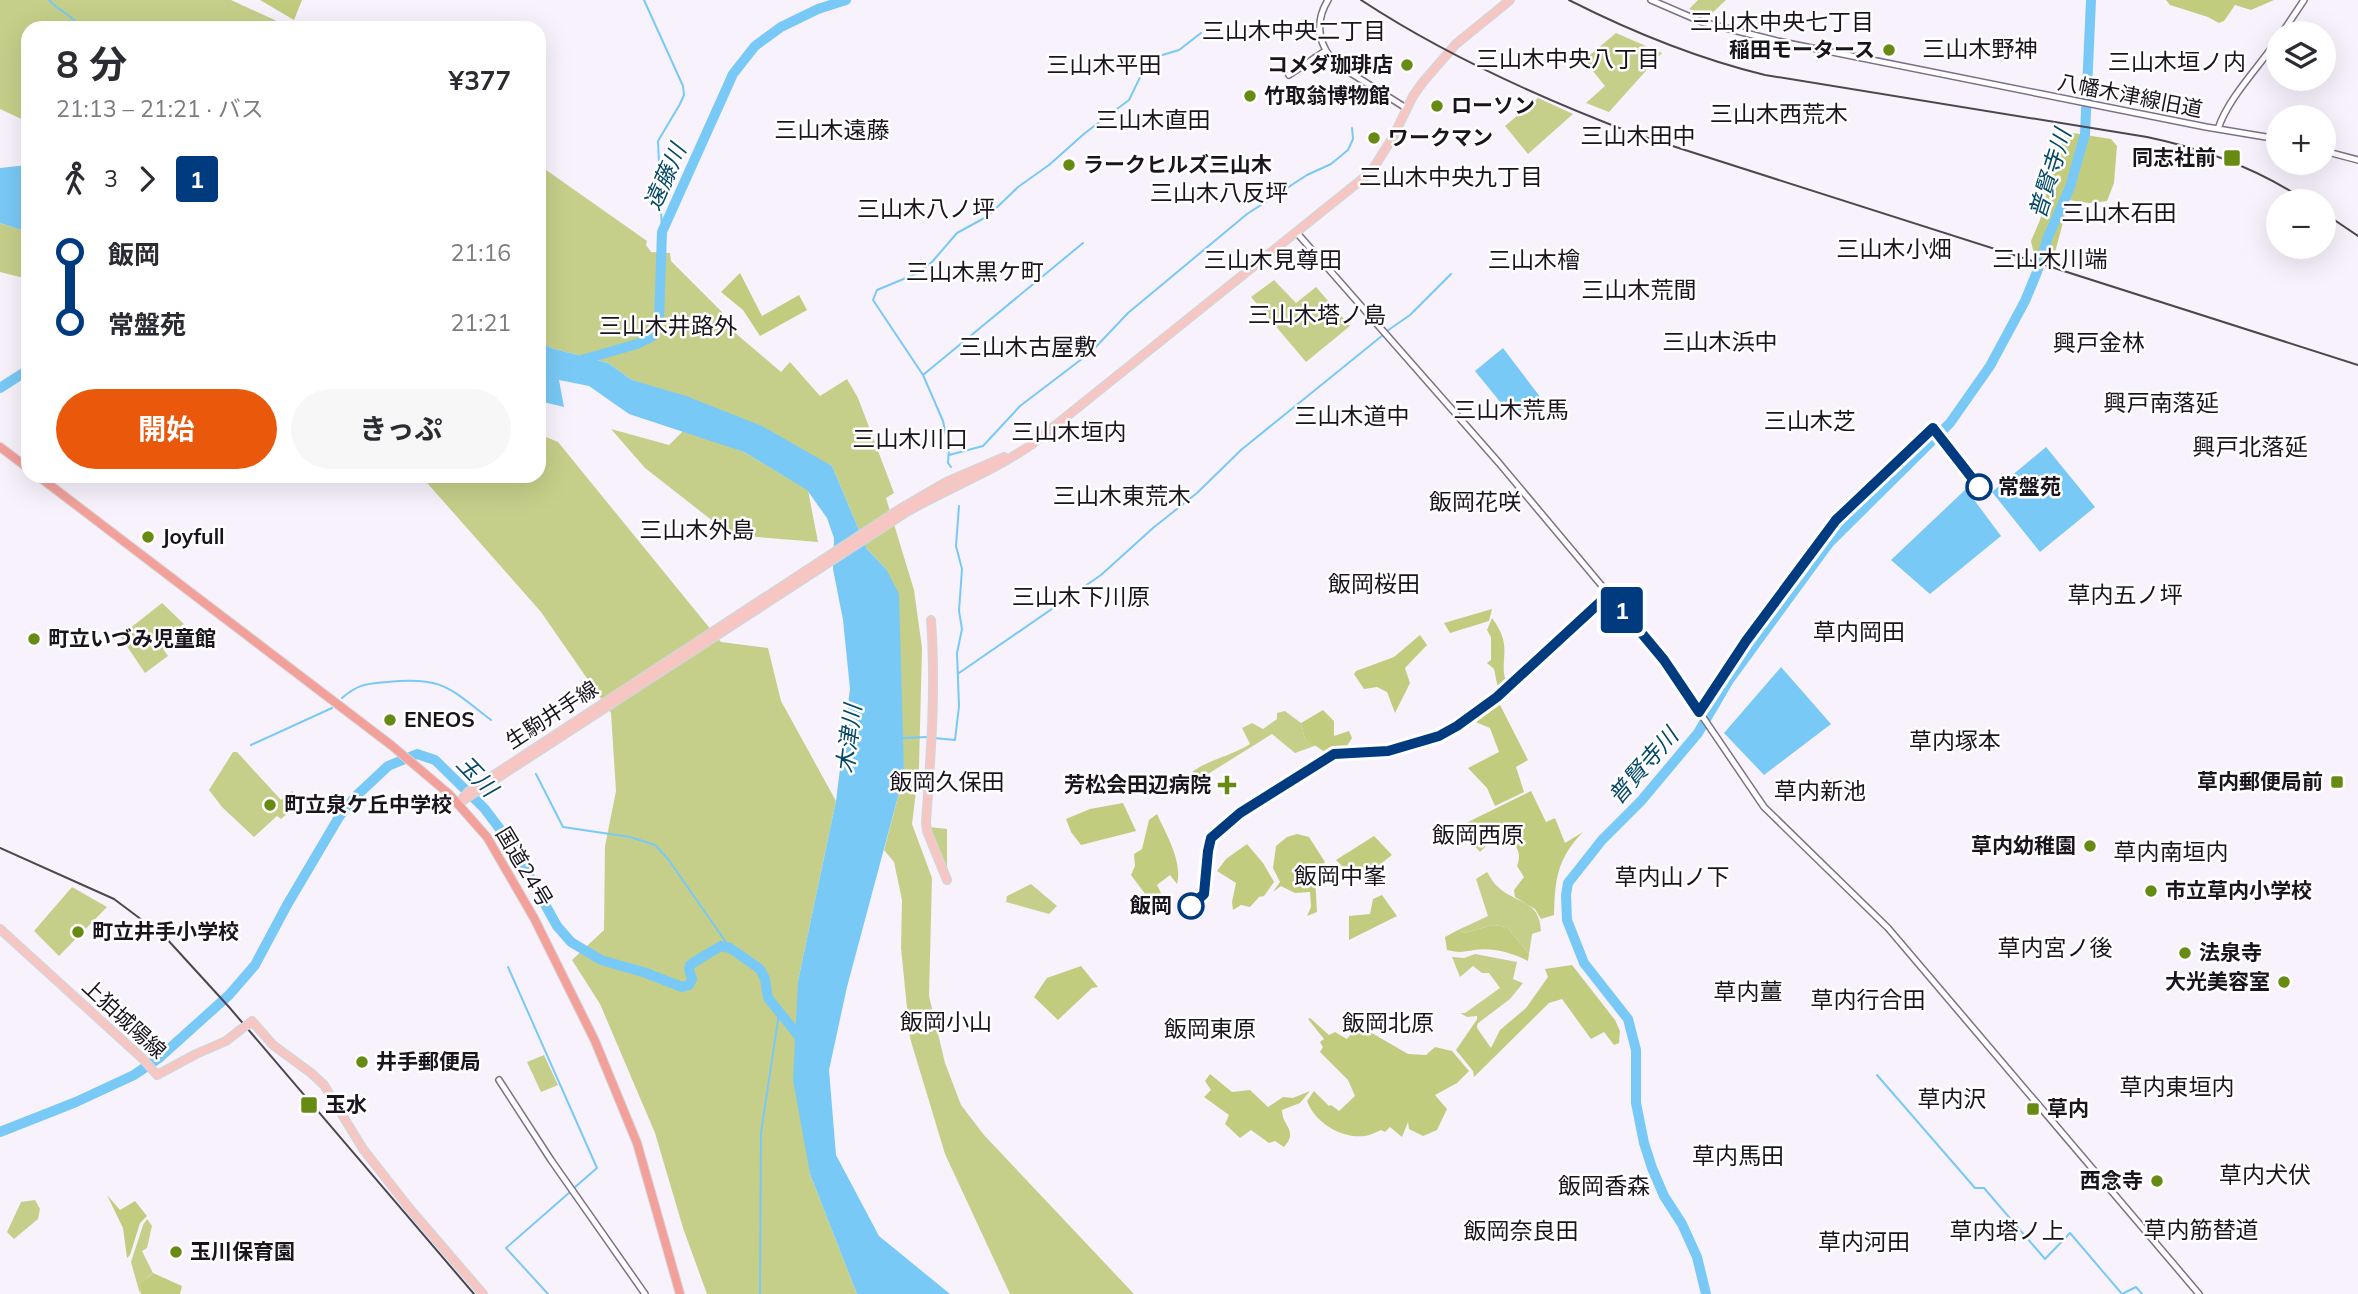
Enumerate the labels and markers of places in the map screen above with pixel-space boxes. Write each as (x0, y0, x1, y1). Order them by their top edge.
place label: 稲田モータース (1729, 36, 1875, 62)
marker: 稲田モータース (1881, 42, 1897, 58)
place label: コメダ珈琲店 (1267, 51, 1393, 77)
marker: コメダ珈琲店 (1399, 57, 1415, 73)
place label: 竹取翁博物館 (1264, 82, 1390, 108)
marker: 竹取翁博物館 (1242, 88, 1258, 104)
place label: ローソン (1451, 92, 1535, 118)
marker: ローソン (1429, 98, 1445, 114)
place label: ワークマン (1388, 124, 1493, 150)
marker: ワークマン (1366, 130, 1382, 146)
place label: 同志社前 (2132, 144, 2216, 170)
marker: 同志社前 (2222, 148, 2242, 168)
place label: ラークヒルズ三山木 (1083, 151, 1272, 177)
marker: ラークヒルズ三山木 (1061, 157, 1077, 173)
place label: 常盤苑 (1998, 473, 2061, 499)
marker: 常盤苑 (1966, 474, 1992, 500)
place label: Joyfull (162, 523, 225, 549)
marker: Joyfull (140, 529, 156, 545)
place label: 町立いづみ児童館 (48, 625, 216, 651)
marker: 町立いづみ児童館 (26, 631, 42, 647)
place label: ENEOS (404, 706, 475, 732)
marker: ENEOS (382, 712, 398, 728)
place label: 草内郵便局前 (2197, 768, 2323, 794)
place label: 芳松会田辺病院 (1064, 771, 1211, 797)
marker: 草内郵便局前 (2329, 774, 2345, 790)
marker: 芳松会田辺病院 (1217, 775, 1237, 795)
place label: 町立泉ケ丘中学校 (284, 791, 452, 817)
marker: 町立泉ケ丘中学校 (262, 797, 278, 813)
place label: 草内幼稚園 (1971, 832, 2076, 858)
marker: 草内幼稚園 (2082, 838, 2098, 854)
place label: 市立草内小学校 (2165, 877, 2312, 903)
marker: 市立草内小学校 (2143, 883, 2159, 899)
place label: 飯岡 (1129, 892, 1172, 918)
marker: 飯岡 (1178, 893, 1204, 919)
place label: 町立井手小学校 (92, 918, 239, 944)
marker: 町立井手小学校 (70, 924, 86, 940)
place label: 法泉寺 (2199, 939, 2262, 965)
marker: 法泉寺 (2177, 945, 2193, 961)
place label: 大光美容室 (2165, 968, 2270, 994)
marker: 大光美容室 (2276, 974, 2292, 990)
place label: 井手郵便局 (376, 1048, 481, 1074)
marker: 井手郵便局 (354, 1054, 370, 1070)
place label: 玉水 (325, 1091, 367, 1117)
marker: 玉水 (299, 1095, 319, 1115)
place label: 草内 (2047, 1095, 2089, 1121)
marker: 草内 (2025, 1101, 2041, 1117)
place label: 西念寺 (2080, 1167, 2143, 1193)
marker: 西念寺 (2149, 1173, 2165, 1189)
place label: 玉川保育園 (190, 1238, 295, 1264)
marker: 玉川保育園 (168, 1244, 184, 1260)

